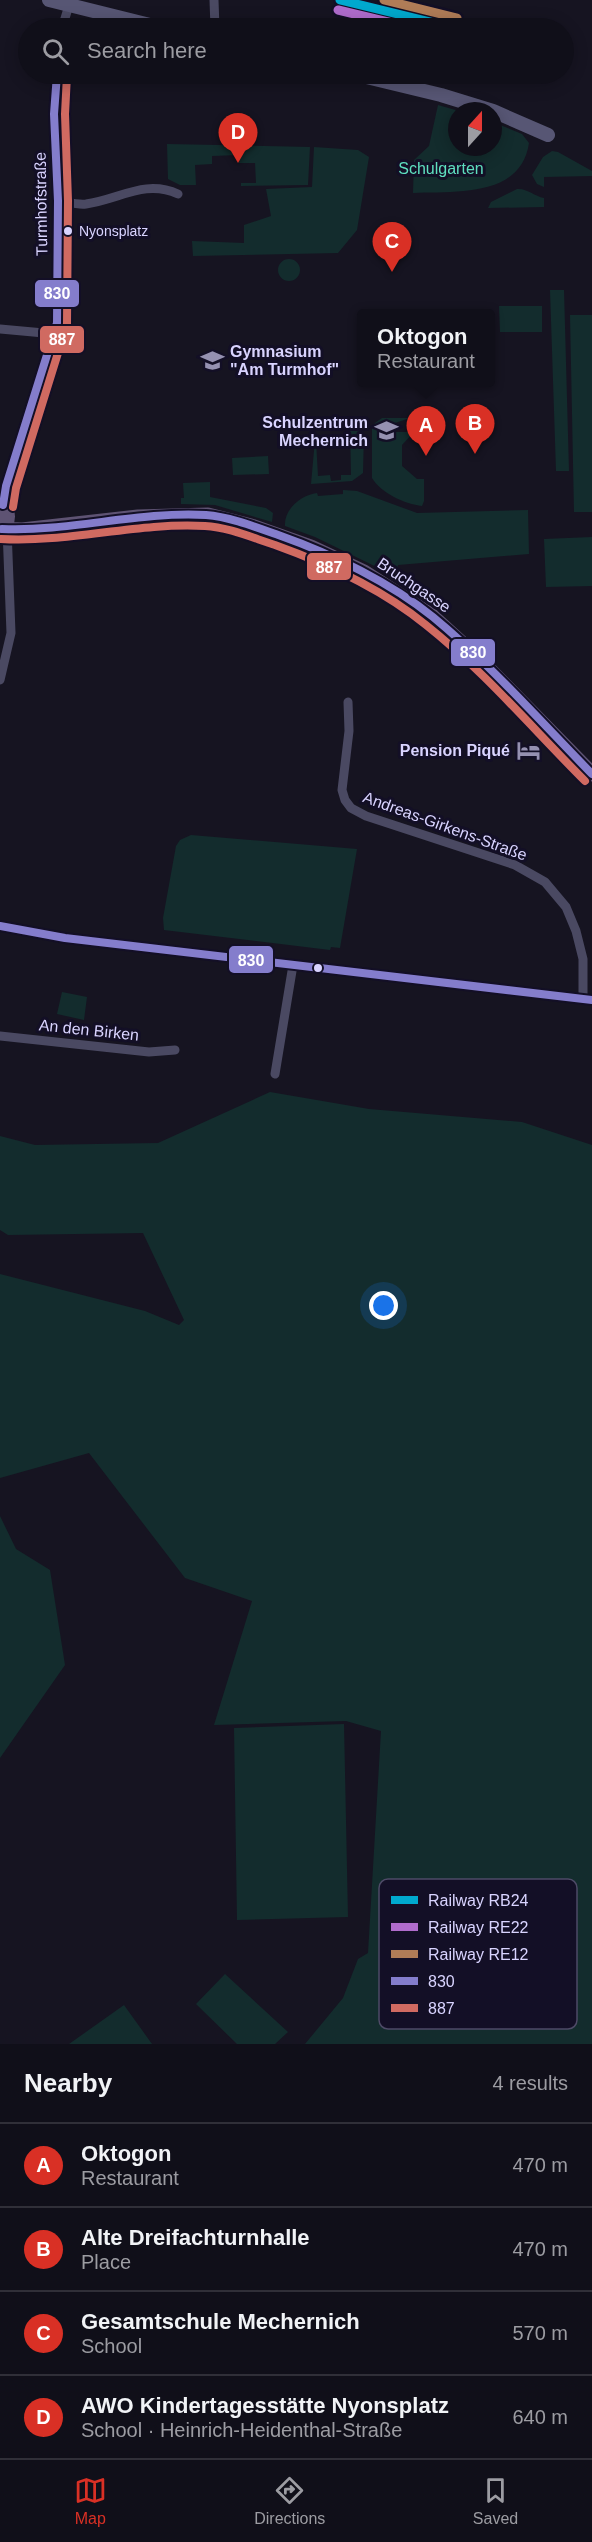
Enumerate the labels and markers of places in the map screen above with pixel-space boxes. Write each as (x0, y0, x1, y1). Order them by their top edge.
pin: D (218, 114, 258, 163)
pin: C (372, 222, 412, 272)
place label: Nyonsplatz (79, 223, 148, 239)
marker: Nyonsplatz (62, 225, 74, 237)
place label: Gymnasium "Am Turmhof" (230, 343, 339, 378)
school or university icon: Gymnasium "Am Turmhof" (199, 347, 225, 373)
pin: B (456, 404, 494, 454)
pin: A (406, 406, 446, 456)
place label: Schulzentrum Mechernich (262, 414, 368, 449)
school or university icon: Schulzentrum Mechernich (373, 418, 399, 444)
hotel icon: Pension Piqué (515, 737, 541, 763)
place label: Pension Piqué (400, 742, 510, 759)
unlabelled marker (312, 962, 324, 974)

